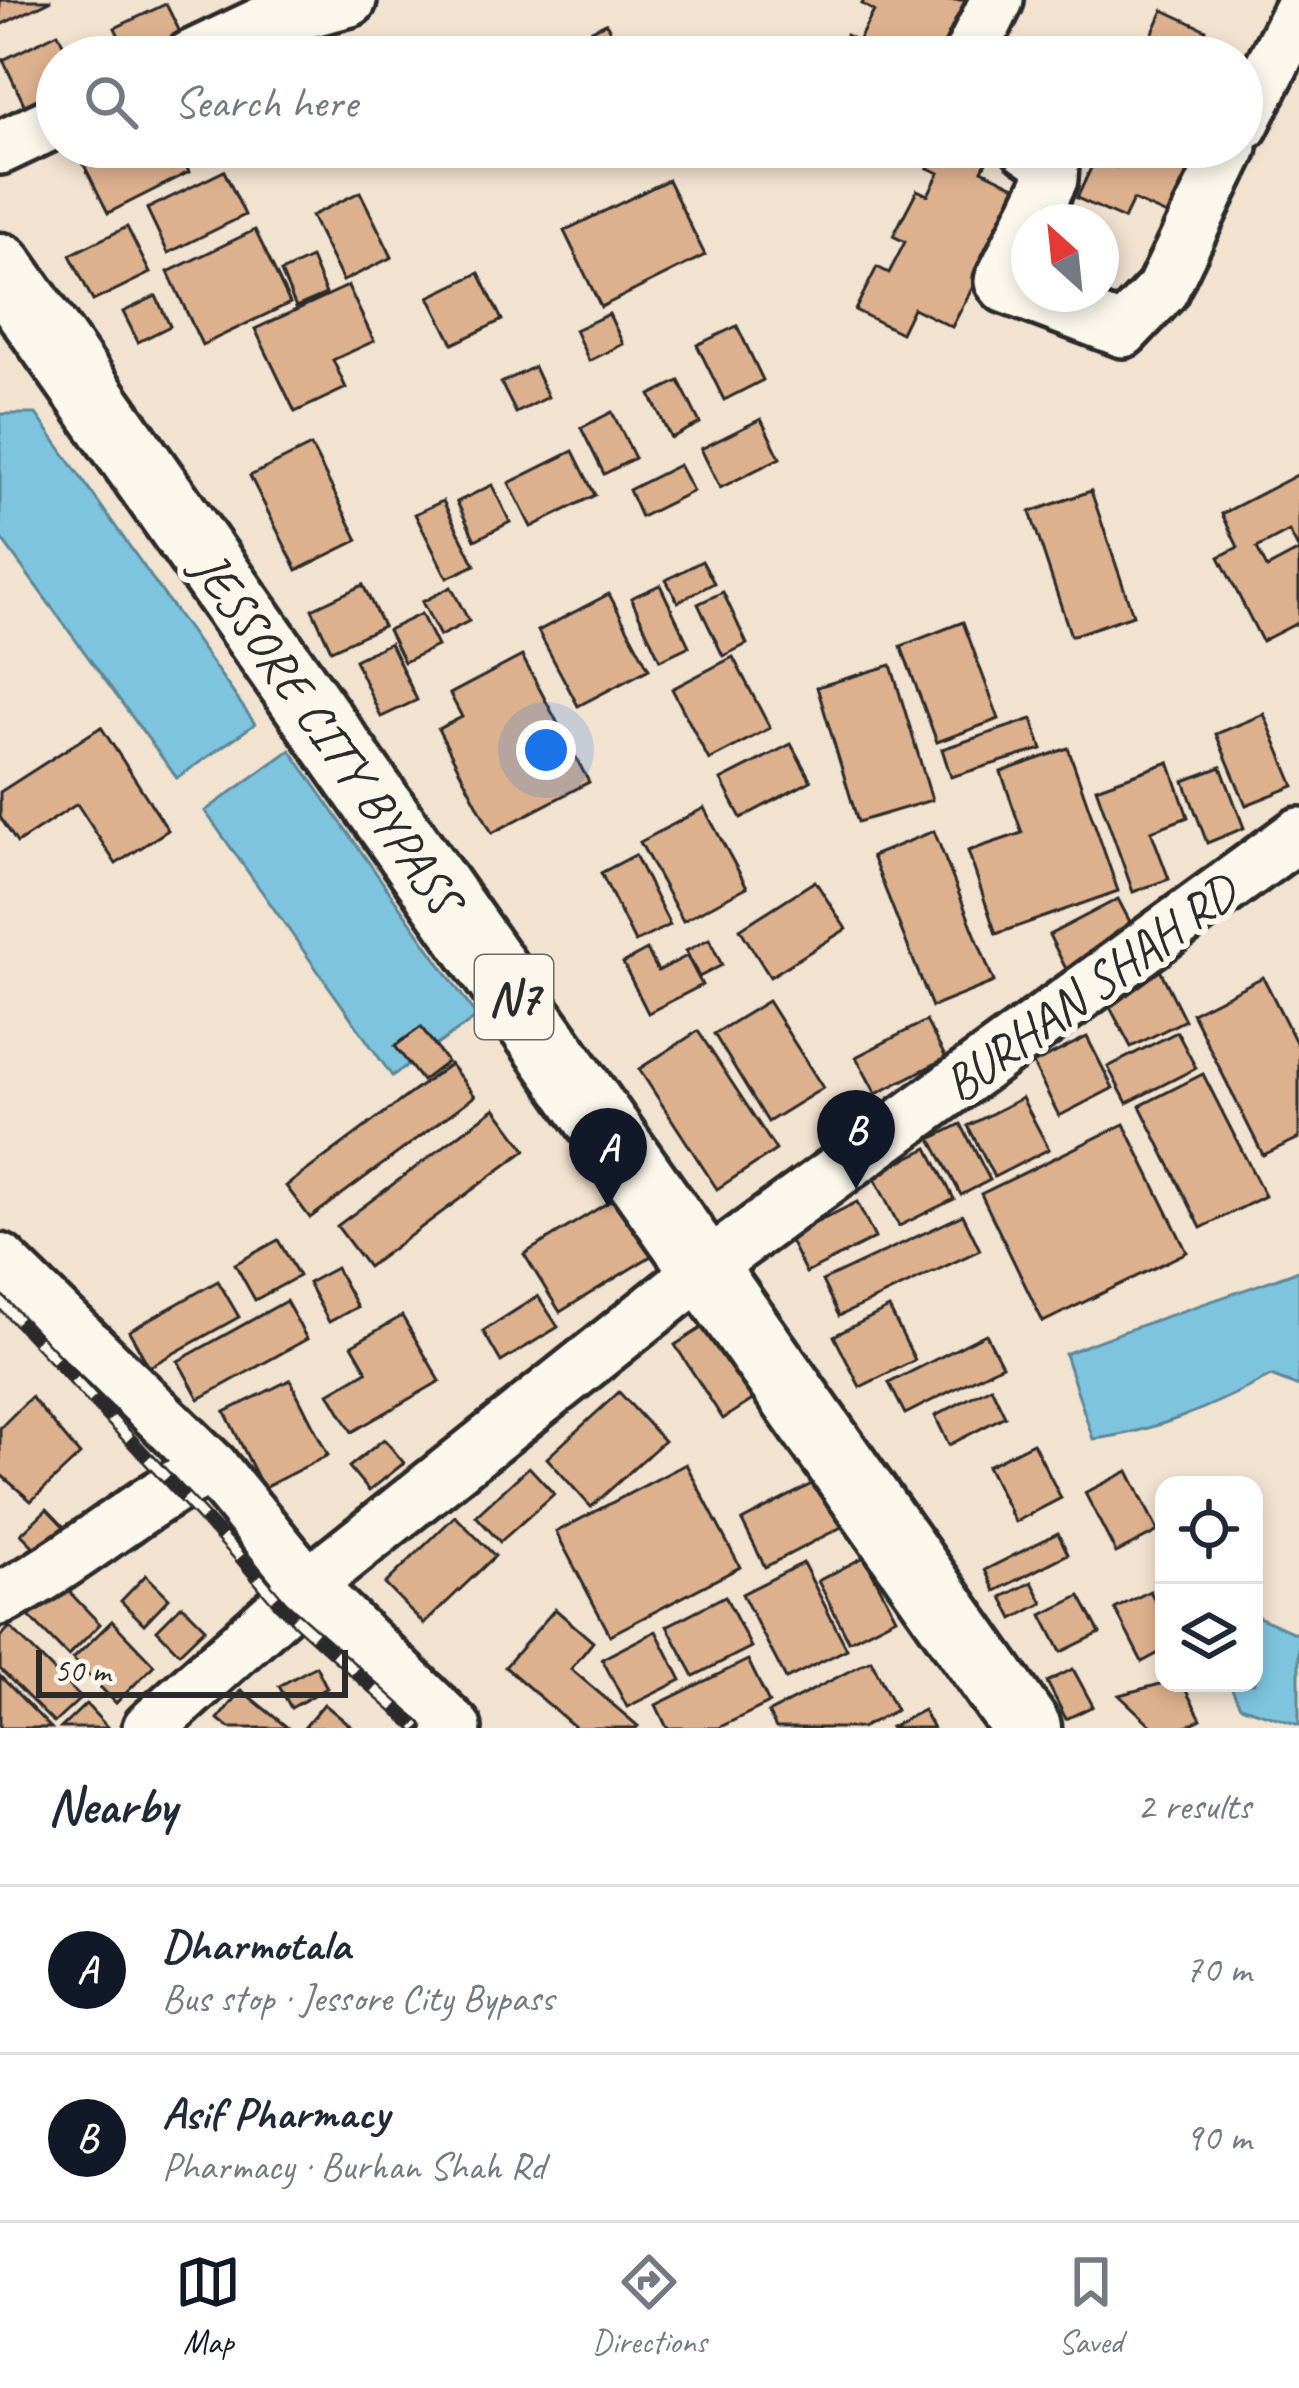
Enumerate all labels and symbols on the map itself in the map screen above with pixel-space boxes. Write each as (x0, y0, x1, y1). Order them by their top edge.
north arrow (1011, 204, 1119, 312)
street label: JESSORE CITY BYPASS (177, 537, 480, 932)
your location (516, 720, 576, 780)
street label: BURHAN SHAH RD (930, 857, 1252, 1116)
road number: N7 (475, 955, 553, 1039)
pin: B (817, 1090, 895, 1189)
pin: A (569, 1108, 647, 1207)
scale bar (36, 1644, 348, 1697)

